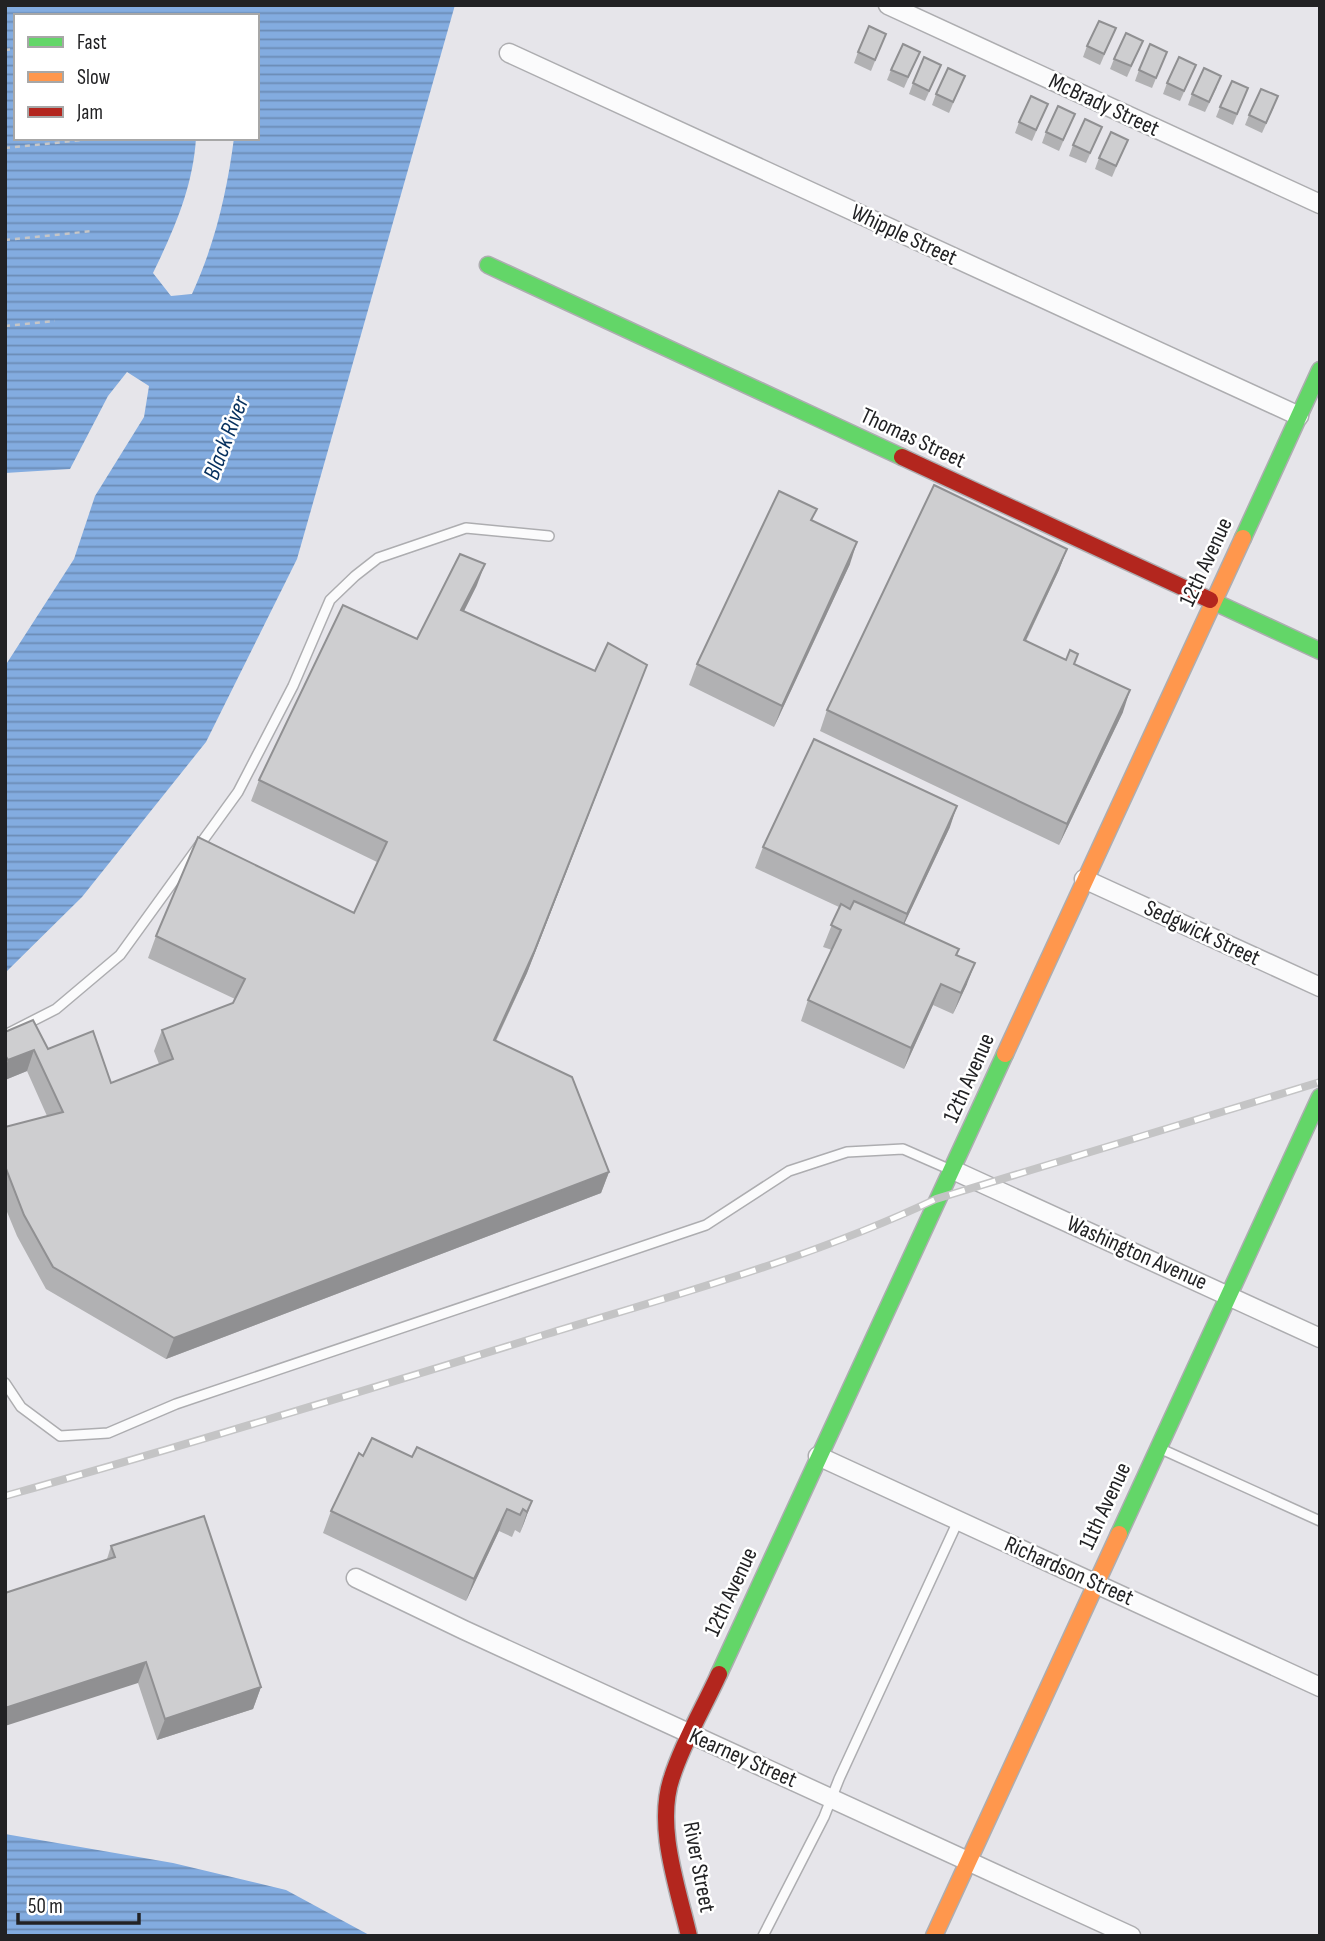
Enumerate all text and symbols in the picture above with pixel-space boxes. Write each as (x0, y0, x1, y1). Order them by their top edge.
legend (14, 14, 259, 140)
text: Fast (77, 30, 107, 55)
text: Slow (77, 65, 111, 90)
street label: McBrady Street (1044, 67, 1164, 143)
text: Jam (76, 100, 103, 125)
street label: Whipple Street (846, 198, 962, 272)
water label: Black River (197, 391, 256, 484)
street label: Thomas Street (856, 402, 970, 474)
street label: 12th Avenue (1173, 513, 1239, 611)
street label: Sedgwick Street (1139, 894, 1265, 972)
street label: 12th Avenue (937, 1029, 1001, 1127)
street label: Washington Avenue (1062, 1210, 1212, 1296)
street label: 11th Avenue (1073, 1458, 1137, 1554)
street label: Richardson Street (1000, 1530, 1138, 1612)
street label: 12th Avenue (698, 1543, 764, 1641)
street label: Kearney Street (685, 1722, 801, 1794)
street label: River Street (677, 1819, 721, 1915)
scale bar (18, 1882, 138, 1926)
text: 50 m (28, 1894, 63, 1919)

